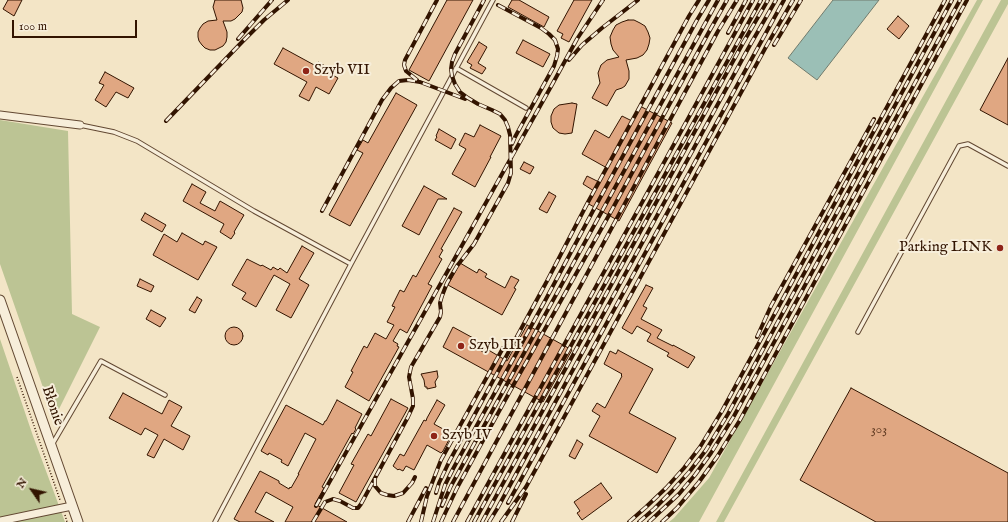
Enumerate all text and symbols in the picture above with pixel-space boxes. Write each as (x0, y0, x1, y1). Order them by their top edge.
scale bar (14, 12, 139, 38)
text: 100 m (19, 19, 47, 34)
place label: Szyb VII (314, 62, 370, 80)
marker: Szyb VII (301, 66, 311, 76)
place label: Parking LINK (899, 239, 992, 257)
marker: Parking LINK (995, 243, 1005, 253)
place label: Szyb III (469, 337, 522, 355)
marker: Szyb III (456, 341, 466, 351)
street label: Błonie (37, 384, 67, 428)
house number: 303 (871, 422, 887, 438)
place label: Szyb IV (442, 427, 492, 445)
marker: Szyb IV (429, 431, 439, 441)
north arrow (12, 470, 52, 510)
text: N (14, 475, 31, 491)

